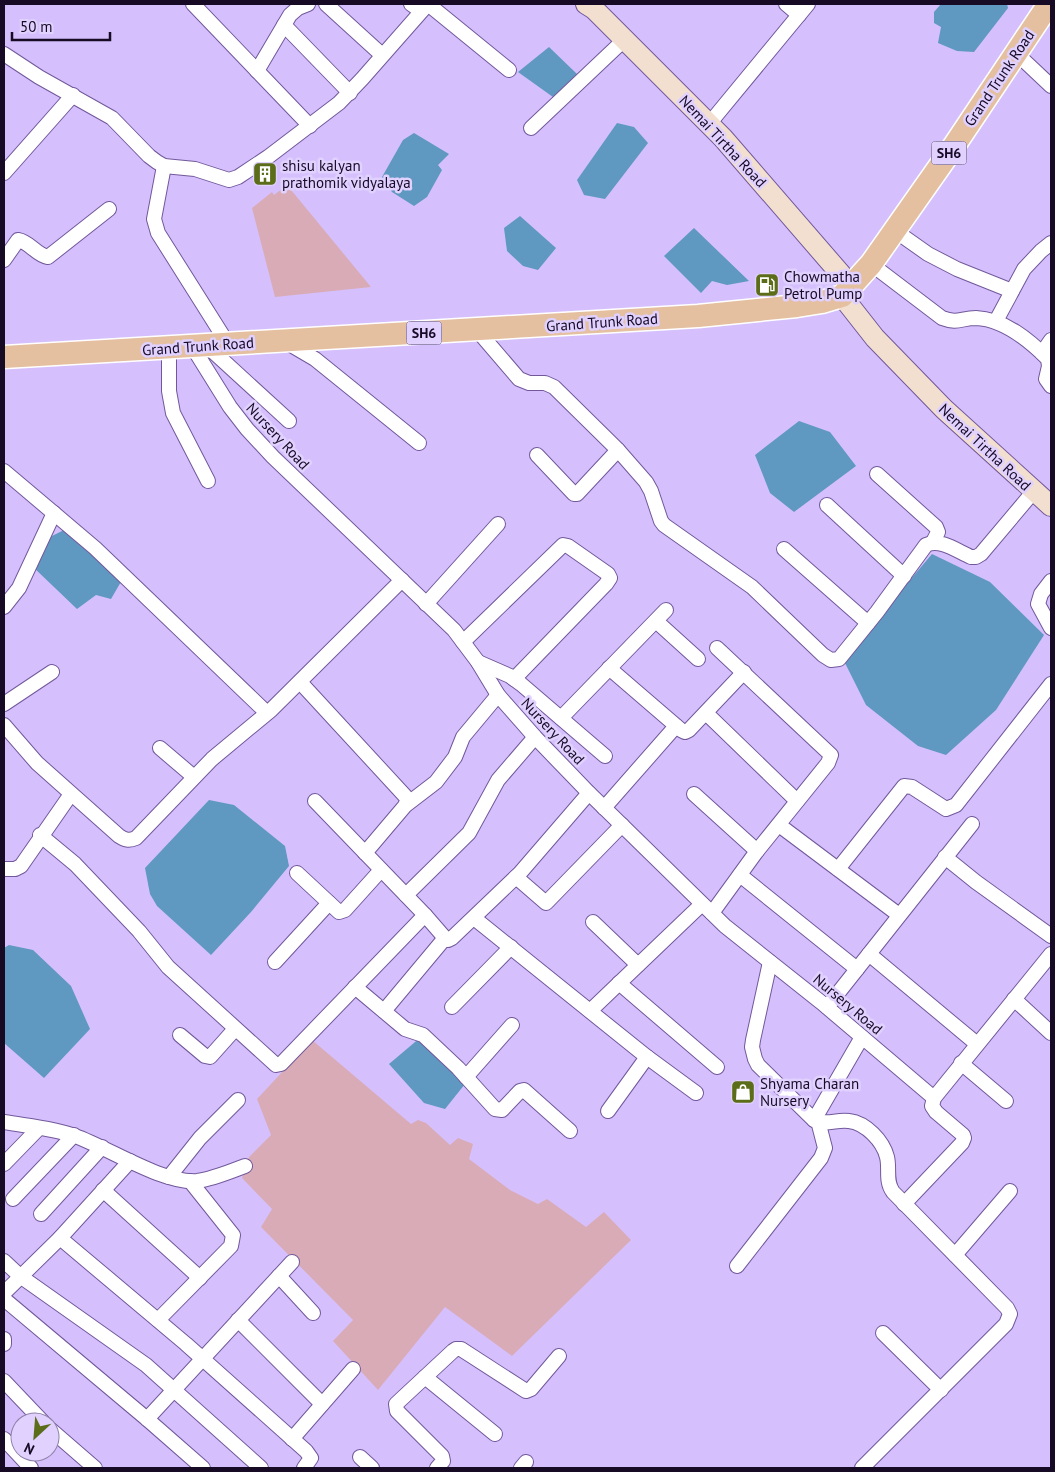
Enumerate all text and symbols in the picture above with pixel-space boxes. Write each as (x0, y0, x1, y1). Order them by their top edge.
scale bar (12, 10, 110, 42)
text: 50 m (20, 17, 53, 36)
street label: Grand Trunk Road (960, 26, 1038, 130)
street label: Nemai Tirtha Road (675, 91, 771, 191)
road number: SH6 (932, 142, 966, 164)
place label: shisu kalyan prathomik vidyalaya (282, 156, 411, 192)
building icon: shisu kalyan prathomik vidyalaya (252, 161, 278, 187)
place label: Chowmatha Petrol Pump (784, 267, 862, 303)
fuel station icon: Chowmatha Petrol Pump (754, 272, 780, 298)
street label: Grand Trunk Road (545, 309, 659, 335)
road number: SH6 (406, 322, 442, 344)
street label: Grand Trunk Road (141, 333, 255, 359)
street label: Nursery Road (242, 399, 314, 473)
street label: Nemai Tirtha Road (935, 399, 1035, 495)
street label: Nursery Road (517, 694, 589, 768)
street label: Nursery Road (810, 970, 886, 1038)
place label: Shyama Charan Nursery (760, 1074, 859, 1110)
shop icon: Shyama Charan Nursery (730, 1079, 756, 1105)
north arrow (10, 1412, 60, 1462)
text: N (21, 1439, 37, 1459)

